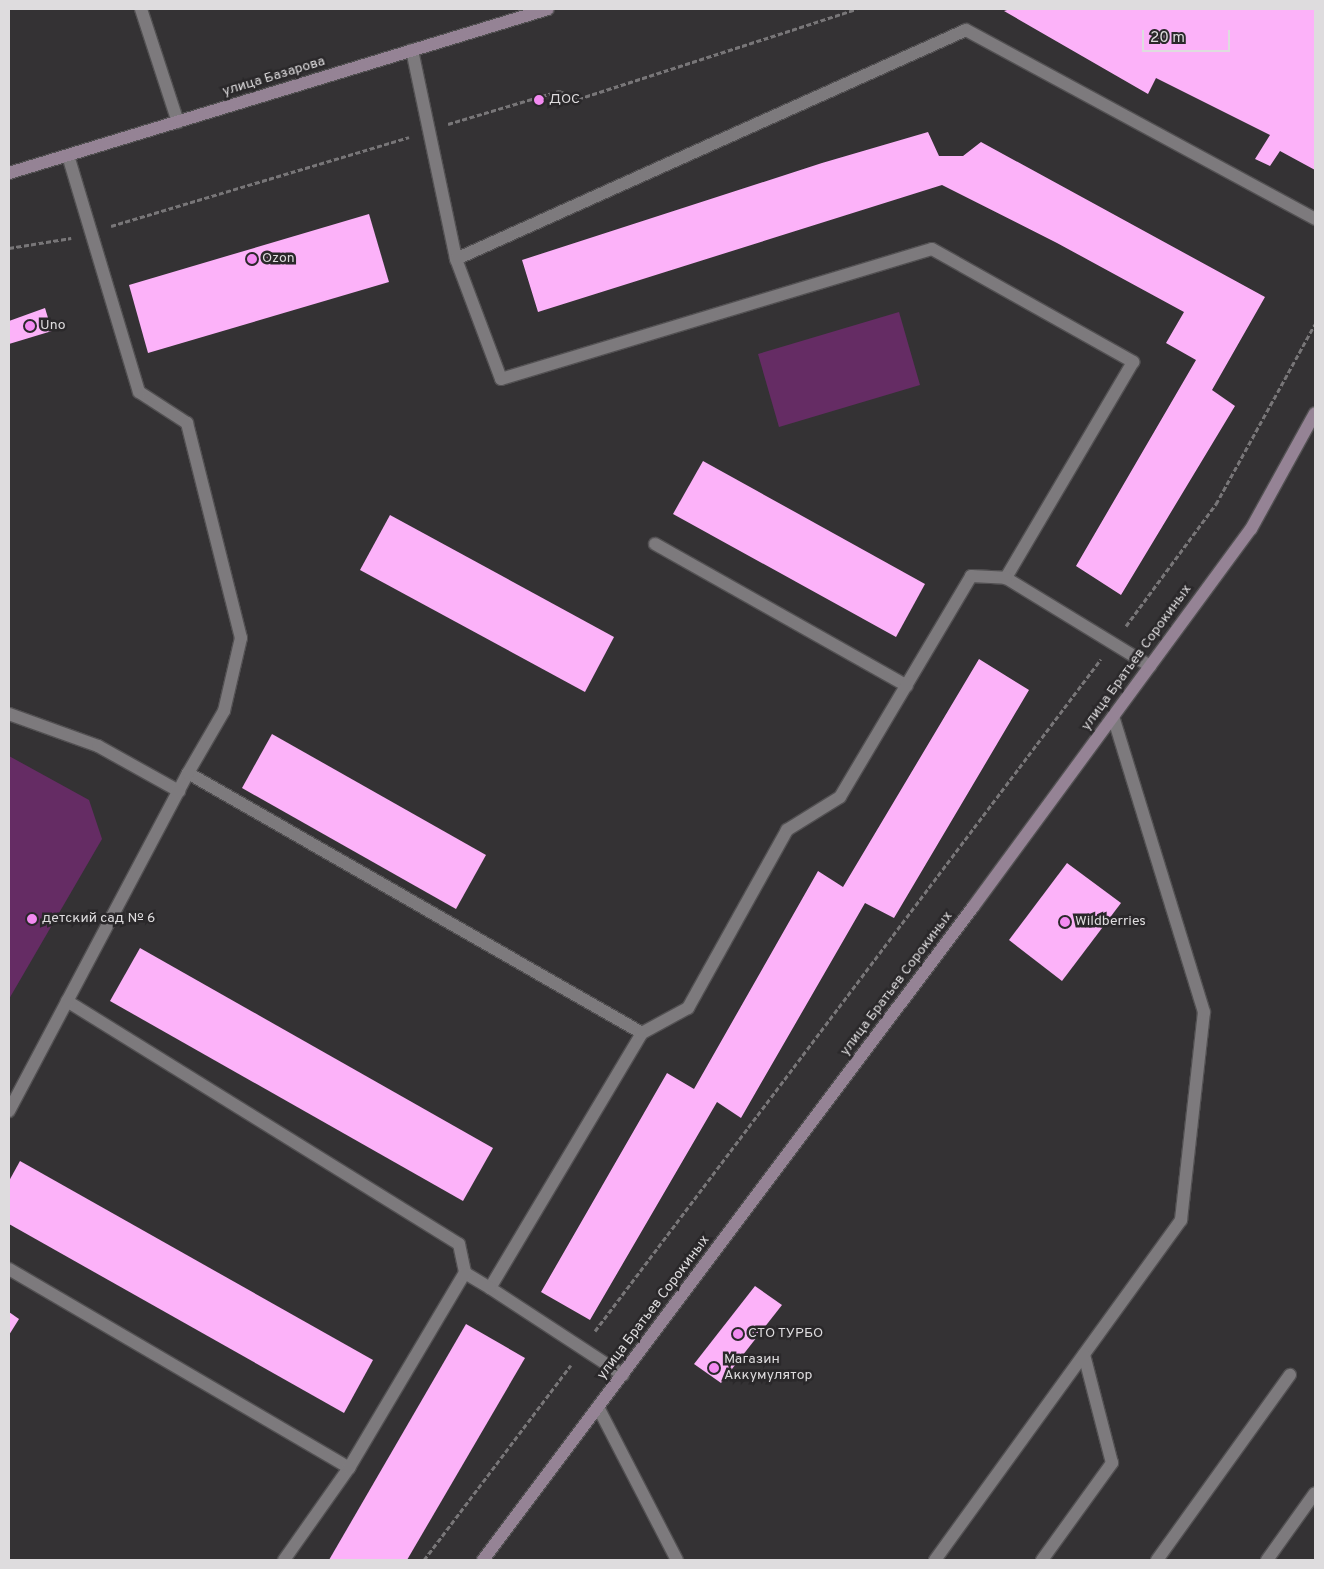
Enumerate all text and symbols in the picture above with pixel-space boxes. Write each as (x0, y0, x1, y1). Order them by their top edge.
scale bar (1144, 20, 1232, 52)
text: 20 m (1150, 29, 1185, 48)
street label: улица Базарова (221, 53, 327, 101)
place label: ДОС (549, 92, 580, 108)
marker: ДОС (533, 94, 545, 106)
place label: Ozon (262, 251, 295, 267)
marker: Ozon (246, 253, 258, 265)
place label: Uno (40, 318, 66, 334)
marker: Uno (24, 320, 36, 332)
street label: улица Братьев Сорокиных (1078, 582, 1196, 734)
street label: улица Братьев Сорокиных (837, 908, 957, 1060)
place label: детский сад № 6 (42, 911, 155, 927)
marker: детский сад № 6 (26, 913, 38, 925)
place label: Wildberries (1075, 914, 1146, 930)
marker: Wildberries (1059, 916, 1071, 928)
street label: улица Братьев Сорокиных (594, 1232, 714, 1384)
place label: СТО ТУРБО (748, 1326, 824, 1342)
marker: СТО ТУРБО (732, 1328, 744, 1340)
place label: Магазин Аккумулятор (724, 1352, 813, 1384)
marker: Магазин Аккумулятор (708, 1362, 720, 1374)

